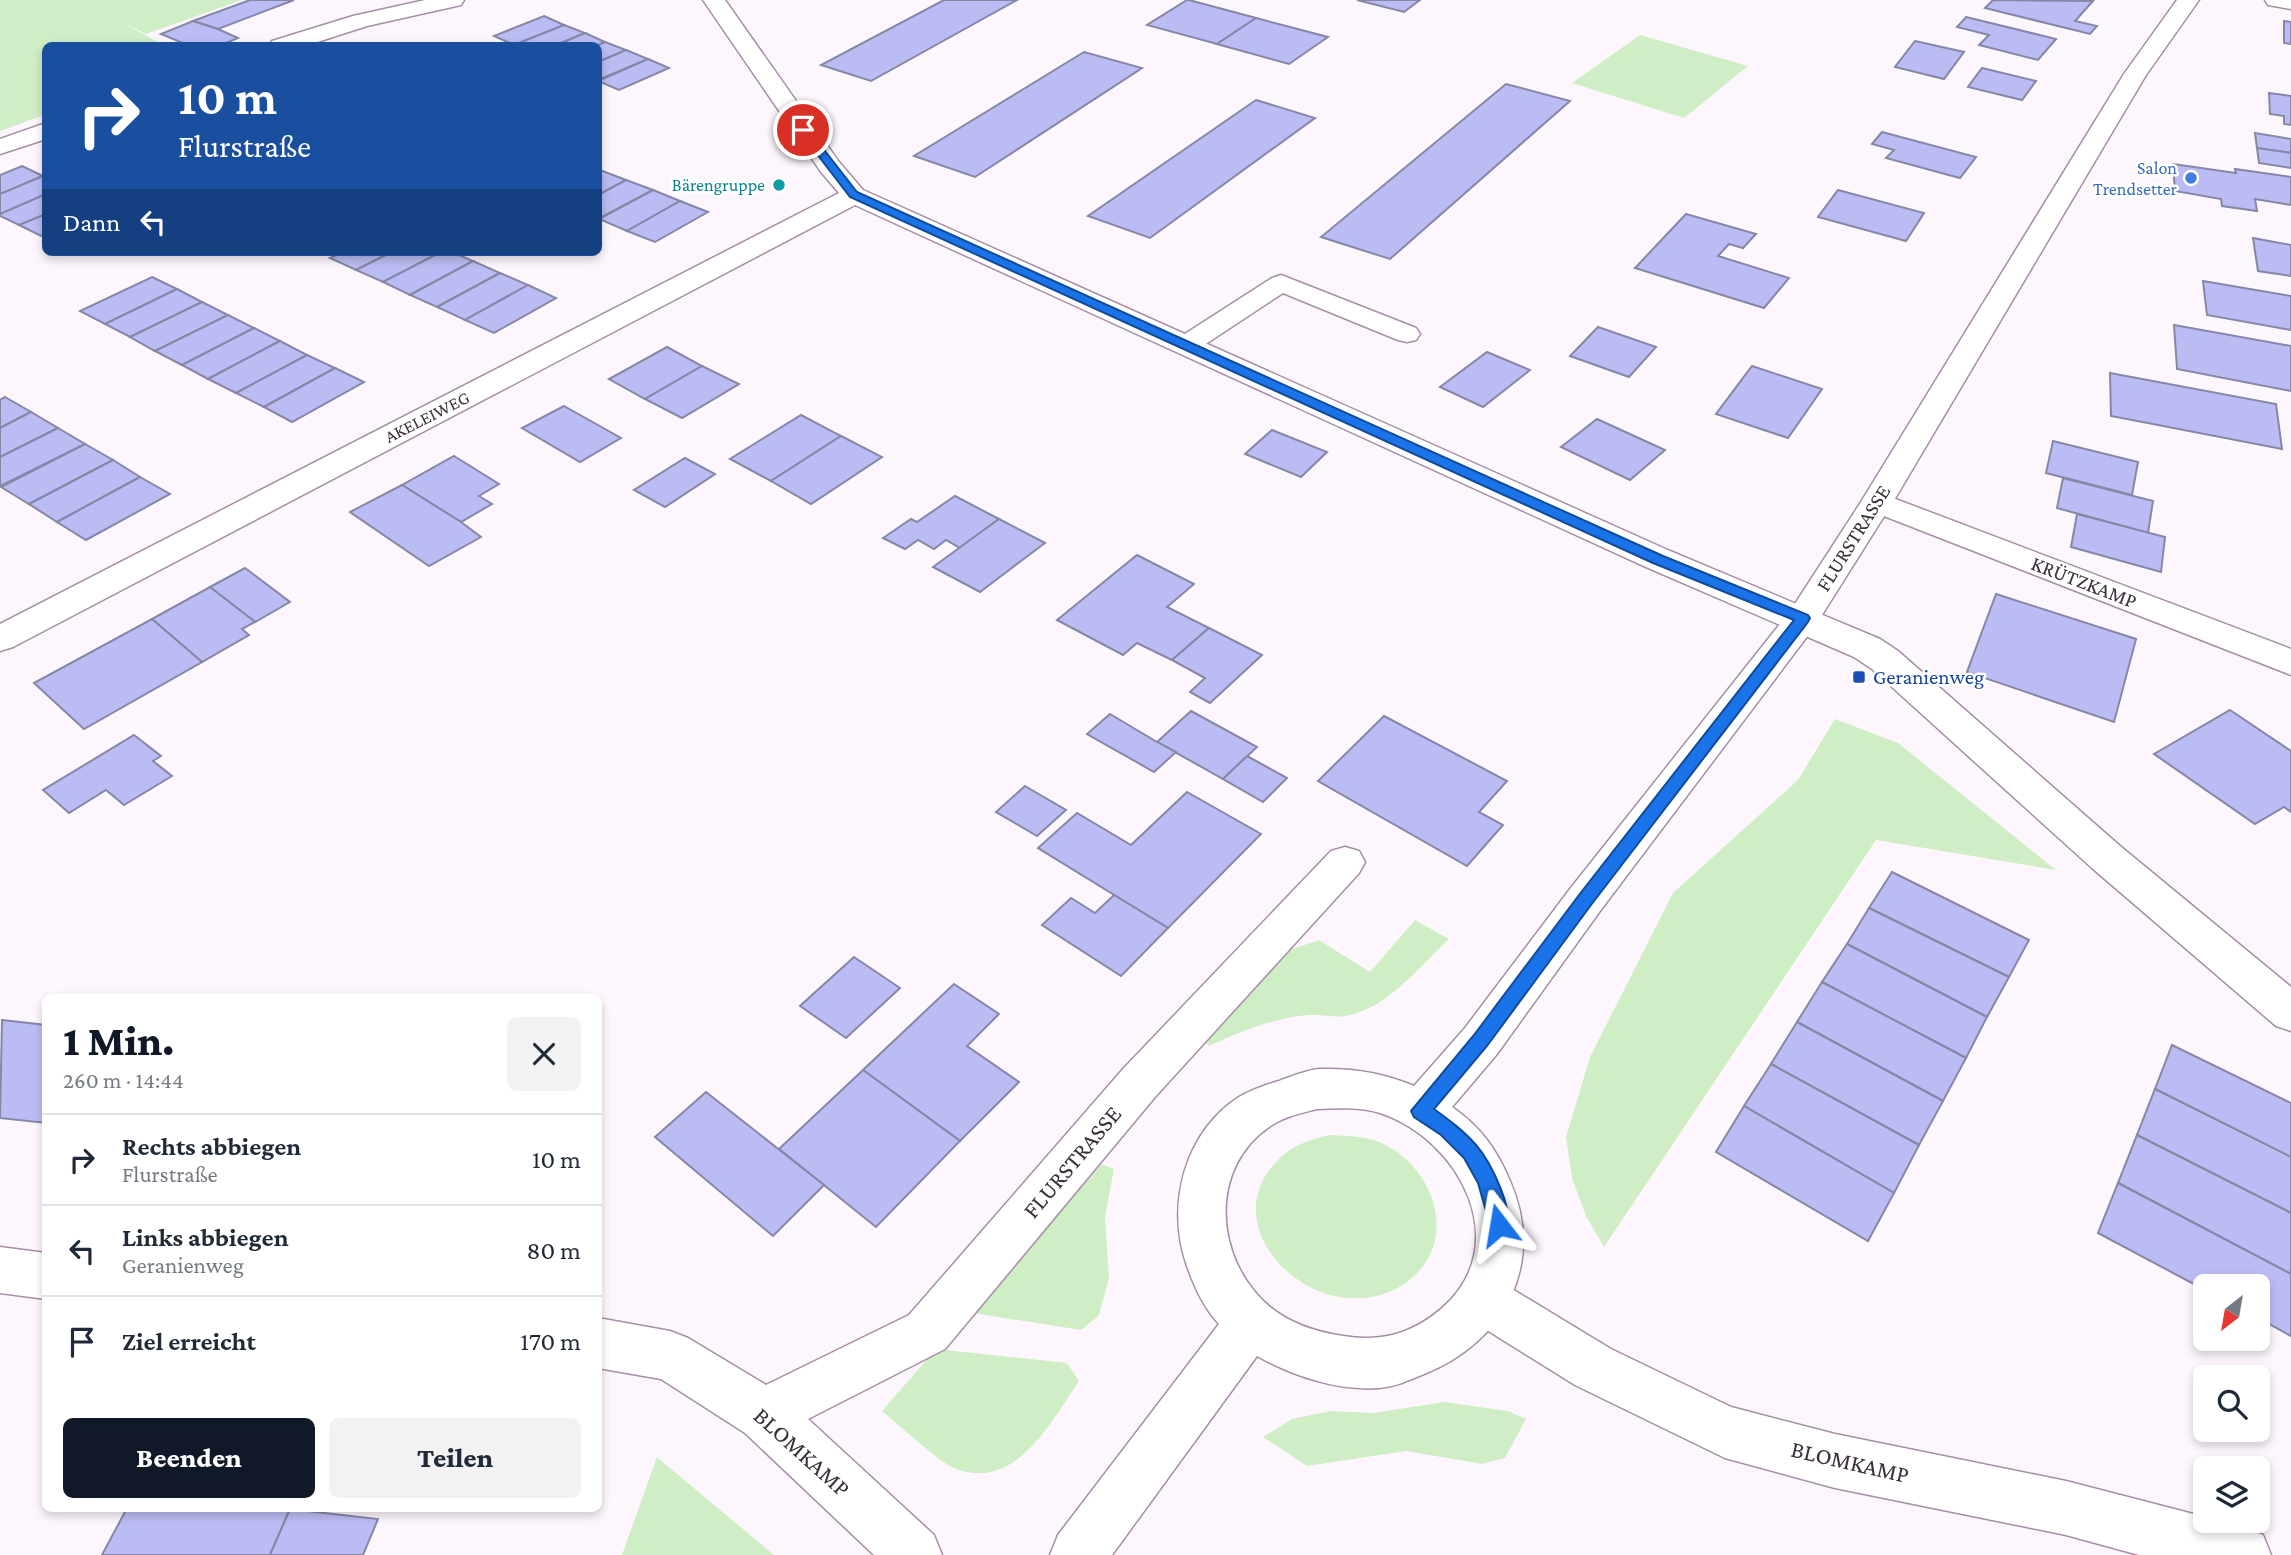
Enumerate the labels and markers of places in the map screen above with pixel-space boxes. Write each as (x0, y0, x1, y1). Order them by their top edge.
pin (773, 100, 833, 160)
place label: Salon Trendsetter (2093, 158, 2178, 199)
marker: Salon Trendsetter (2183, 170, 2199, 186)
place label: Bärengruppe (672, 175, 765, 195)
marker: Bärengruppe (771, 177, 787, 193)
place label: Geranienweg (1873, 665, 1984, 689)
marker: Geranienweg (1851, 669, 1867, 685)

